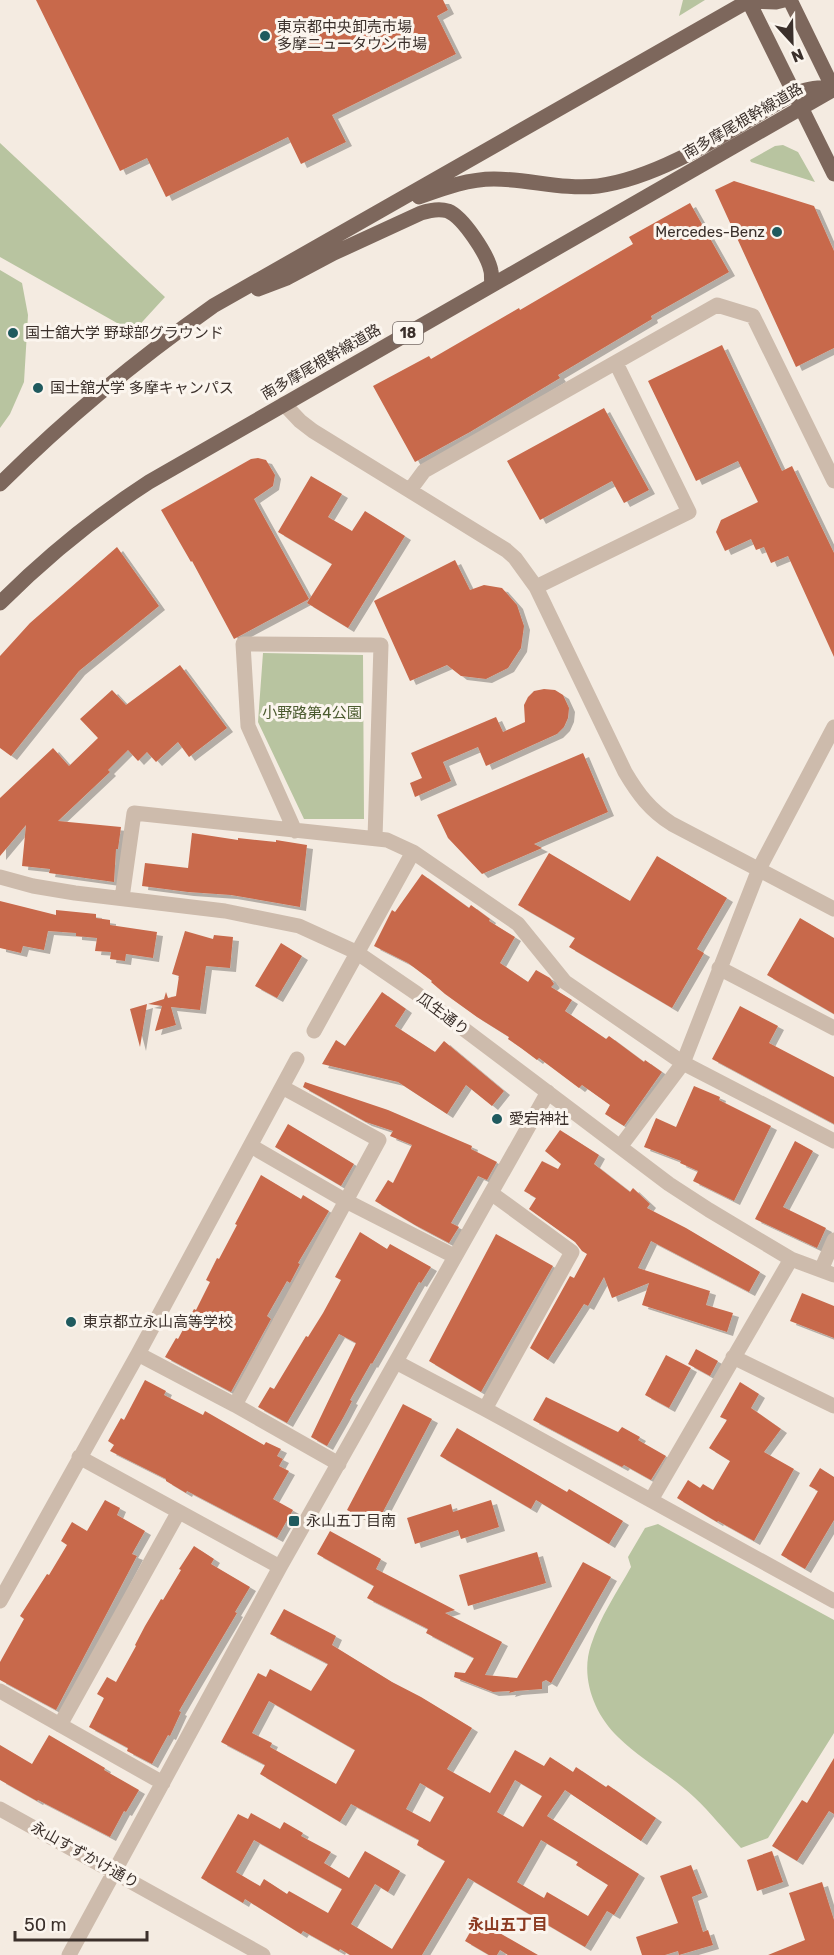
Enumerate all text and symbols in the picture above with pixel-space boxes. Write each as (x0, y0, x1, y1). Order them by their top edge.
north arrow (762, 12, 822, 72)
place label: 東京都中央卸売市場 多摩ニュータウン市場 (277, 18, 427, 53)
marker: 東京都中央卸売市場 多摩ニュータウン市場 (258, 29, 272, 43)
text: N (789, 44, 806, 66)
street label: 南多摩尾根幹線道路 (680, 79, 806, 163)
place label: Mercedes-Benz (655, 223, 765, 241)
marker: Mercedes-Benz (770, 225, 784, 239)
street label: 南多摩尾根幹線道路 (258, 320, 384, 404)
road number: 18 (393, 322, 423, 344)
place label: 国士舘大学 野球部グラウンド (25, 324, 224, 342)
marker: 国士舘大学 野球部グラウンド (6, 326, 20, 340)
place label: 国士舘大学 多摩キャンパス (50, 379, 234, 397)
marker: 国士舘大学 多摩キャンパス (31, 381, 45, 395)
park label: 小野路第4公園 (262, 704, 362, 722)
street label: 瓜生通り (414, 989, 472, 1039)
place label: 愛宕神社 (509, 1110, 569, 1128)
marker: 愛宕神社 (490, 1112, 504, 1126)
place label: 東京都立永山高等学校 (83, 1313, 233, 1331)
marker: 東京都立永山高等学校 (64, 1315, 78, 1329)
place label: 永山五丁目南 (306, 1512, 396, 1530)
marker: 永山五丁目南 (287, 1514, 301, 1528)
street label: 永山すずかけ通り (28, 1818, 142, 1892)
scale bar (15, 1904, 147, 1942)
text: 50 m (24, 1914, 67, 1936)
district label: 永山五丁目 (468, 1915, 548, 1934)

